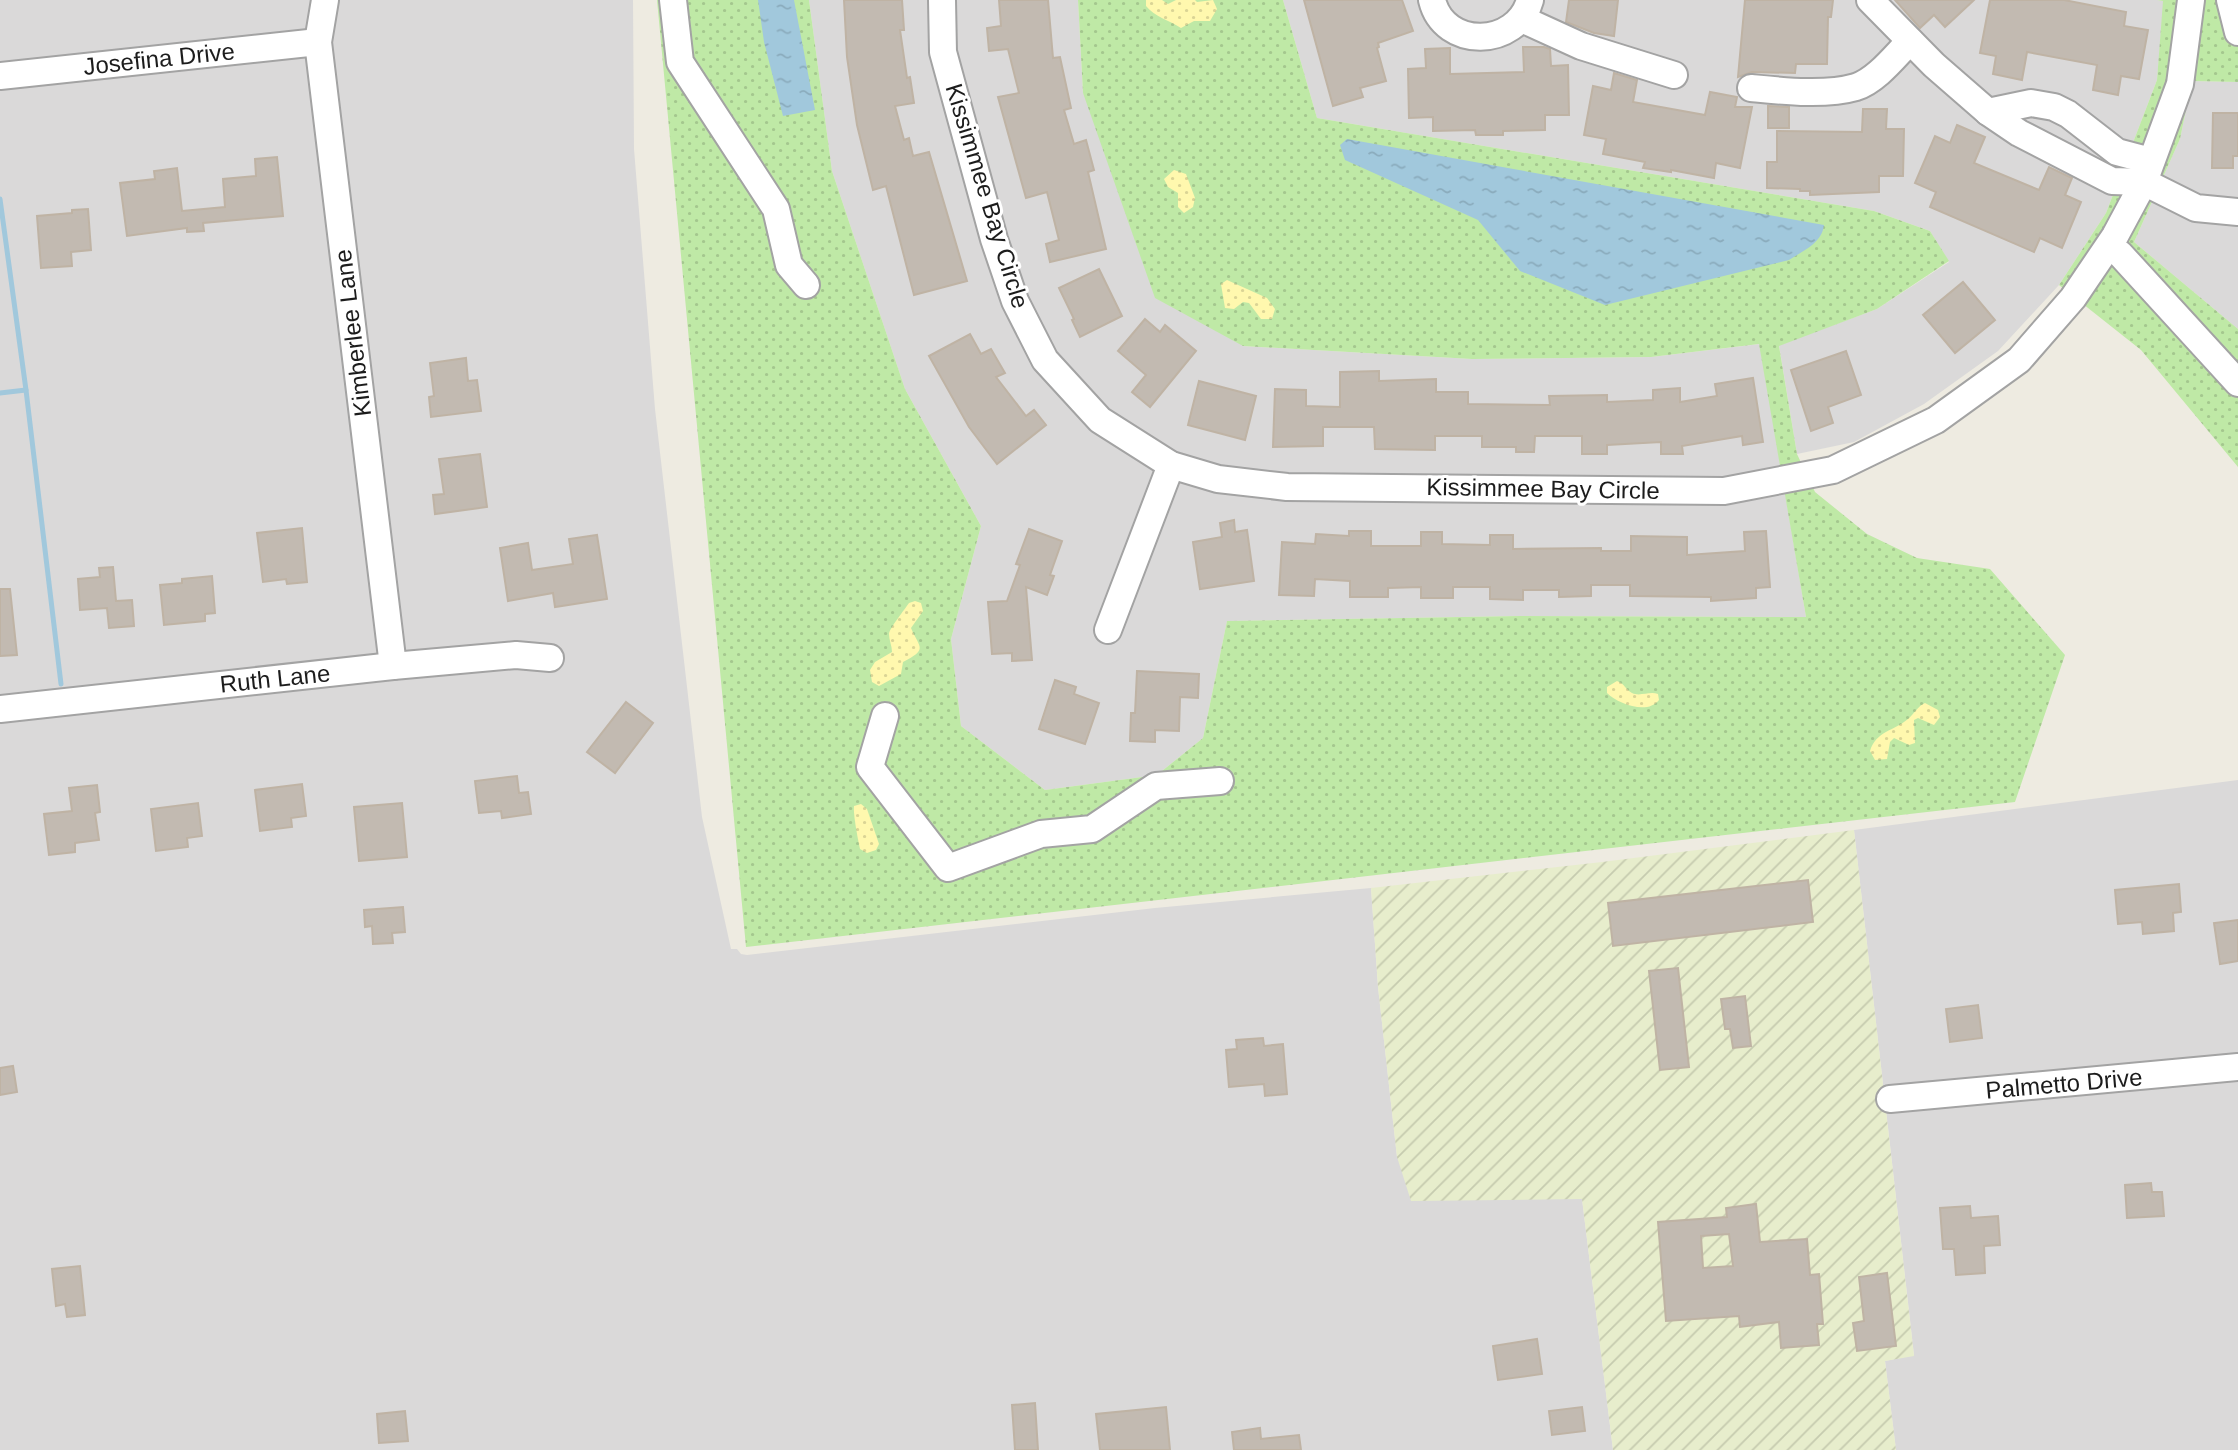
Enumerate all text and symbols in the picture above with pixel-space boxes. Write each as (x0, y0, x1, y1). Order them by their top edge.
street label: Josefina Drive (82, 37, 236, 80)
street label: Kissimmee Bay Circle (940, 80, 1035, 311)
street label: Kimberlee Lane (329, 248, 376, 418)
street label: Kissimmee Bay Circle (1426, 473, 1660, 504)
street label: Ruth Lane (218, 659, 331, 698)
street label: Palmetto Drive (1984, 1063, 2144, 1104)

